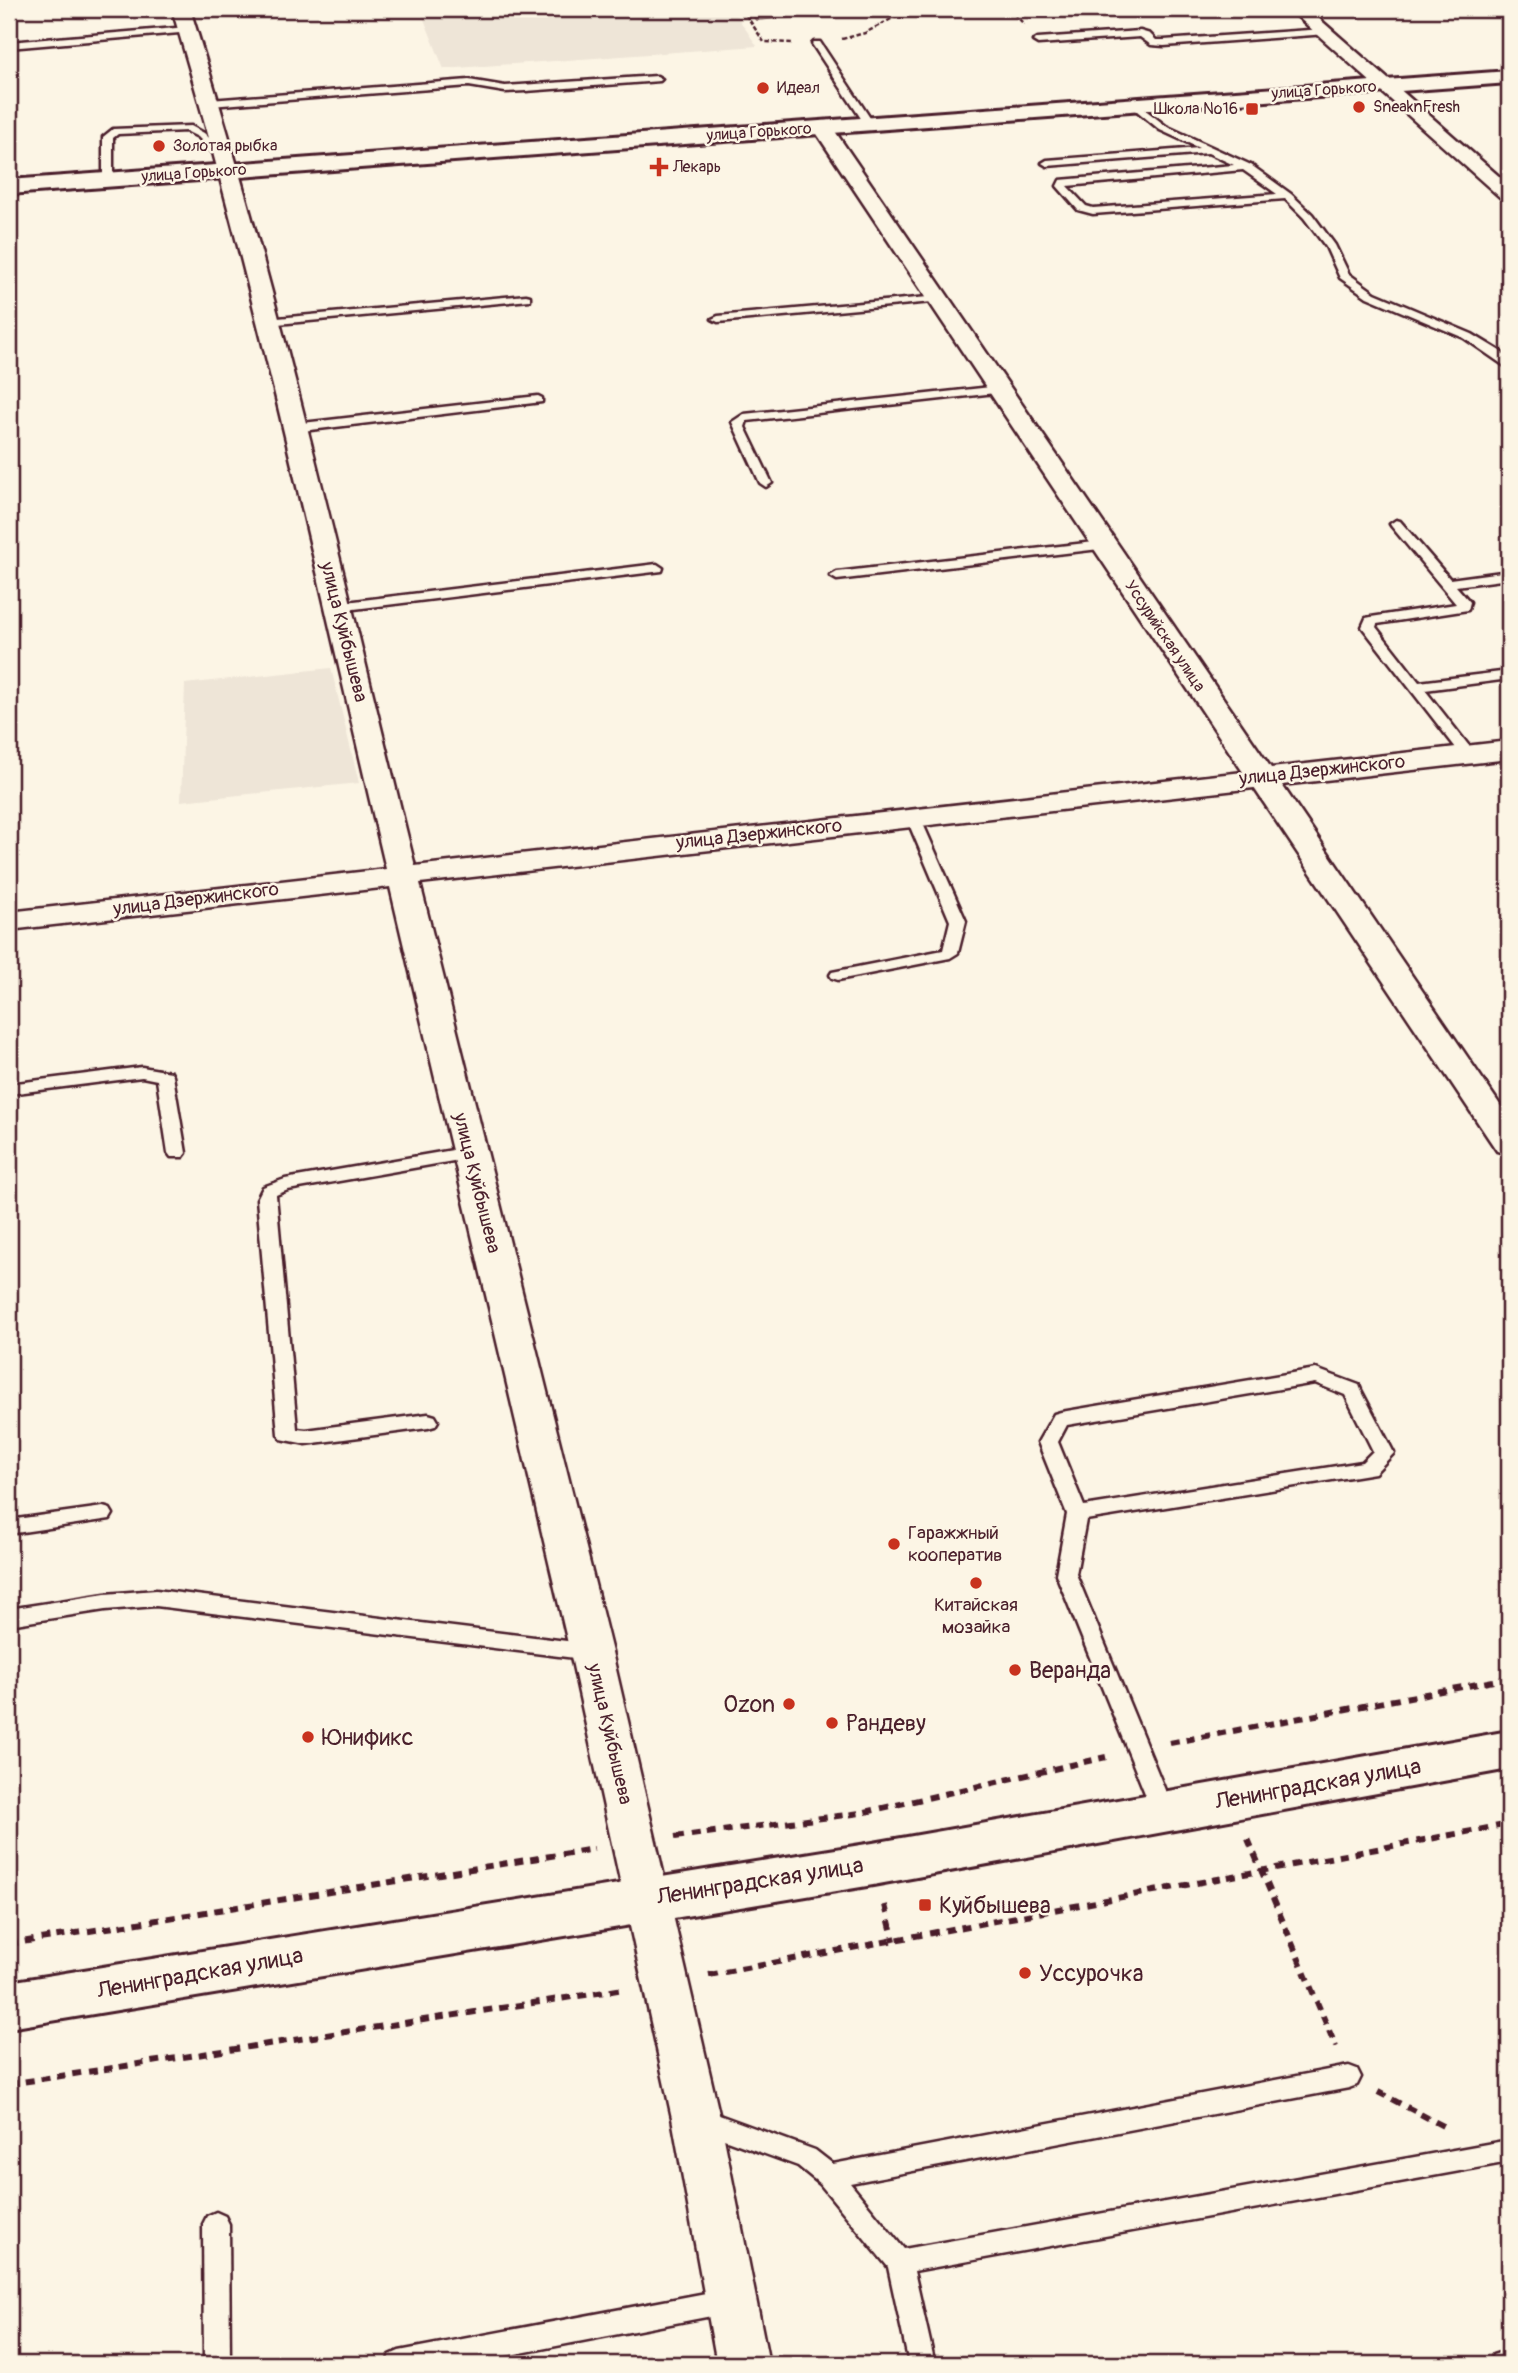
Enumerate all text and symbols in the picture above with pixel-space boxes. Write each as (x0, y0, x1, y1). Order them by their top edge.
street label: улица Горького (1270, 76, 1378, 104)
place label: Идеал (777, 78, 820, 98)
marker: Идеал (755, 80, 771, 96)
place label: SneaknFresh (1373, 97, 1460, 117)
place label: Школа №16 (1154, 99, 1238, 119)
marker: SneaknFresh (1351, 99, 1367, 115)
marker: Школа №16 (1244, 101, 1260, 117)
street label: улица Горького (705, 118, 813, 146)
place label: Золотая рыбка (173, 136, 277, 156)
marker: Золотая рыбка (151, 138, 167, 154)
place label: Лекарь (672, 157, 721, 177)
street label: улица Горького (140, 159, 248, 187)
marker: Лекарь (651, 159, 667, 175)
street label: улица Куйбышева (315, 558, 373, 705)
street label: Уссурийская улица (1120, 577, 1210, 695)
street label: улица Дзержинского (1237, 749, 1406, 791)
street label: улица Дзержинского (674, 813, 843, 855)
street label: улица Дзержинского (111, 877, 280, 921)
street label: улица Куйбышева (448, 1109, 506, 1256)
place label: Гаражжный кооператив (908, 1521, 1002, 1567)
marker: Гаражжный кооператив (886, 1536, 902, 1552)
marker: Китайская мозайка (968, 1575, 984, 1591)
place label: Китайская мозайка (934, 1593, 1018, 1639)
place label: Веранда (1029, 1656, 1111, 1685)
street label: улица Куйбышева (582, 1660, 638, 1807)
marker: Веранда (1007, 1662, 1023, 1678)
place label: Ozon (723, 1690, 775, 1719)
marker: Ozon (781, 1696, 797, 1712)
place label: Рандеву (846, 1709, 926, 1738)
marker: Рандеву (824, 1715, 840, 1731)
place label: Юнификс (322, 1723, 414, 1752)
marker: Юнификс (300, 1729, 316, 1745)
street label: Ленинградская улица (1212, 1752, 1423, 1817)
street label: Ленинградская улица (654, 1850, 865, 1912)
place label: Куйбышева (939, 1891, 1051, 1920)
marker: Куйбышева (917, 1897, 933, 1913)
street label: Ленинградская улица (94, 1941, 305, 2006)
place label: Уссурочка (1039, 1959, 1143, 1988)
marker: Уссурочка (1017, 1965, 1033, 1981)

